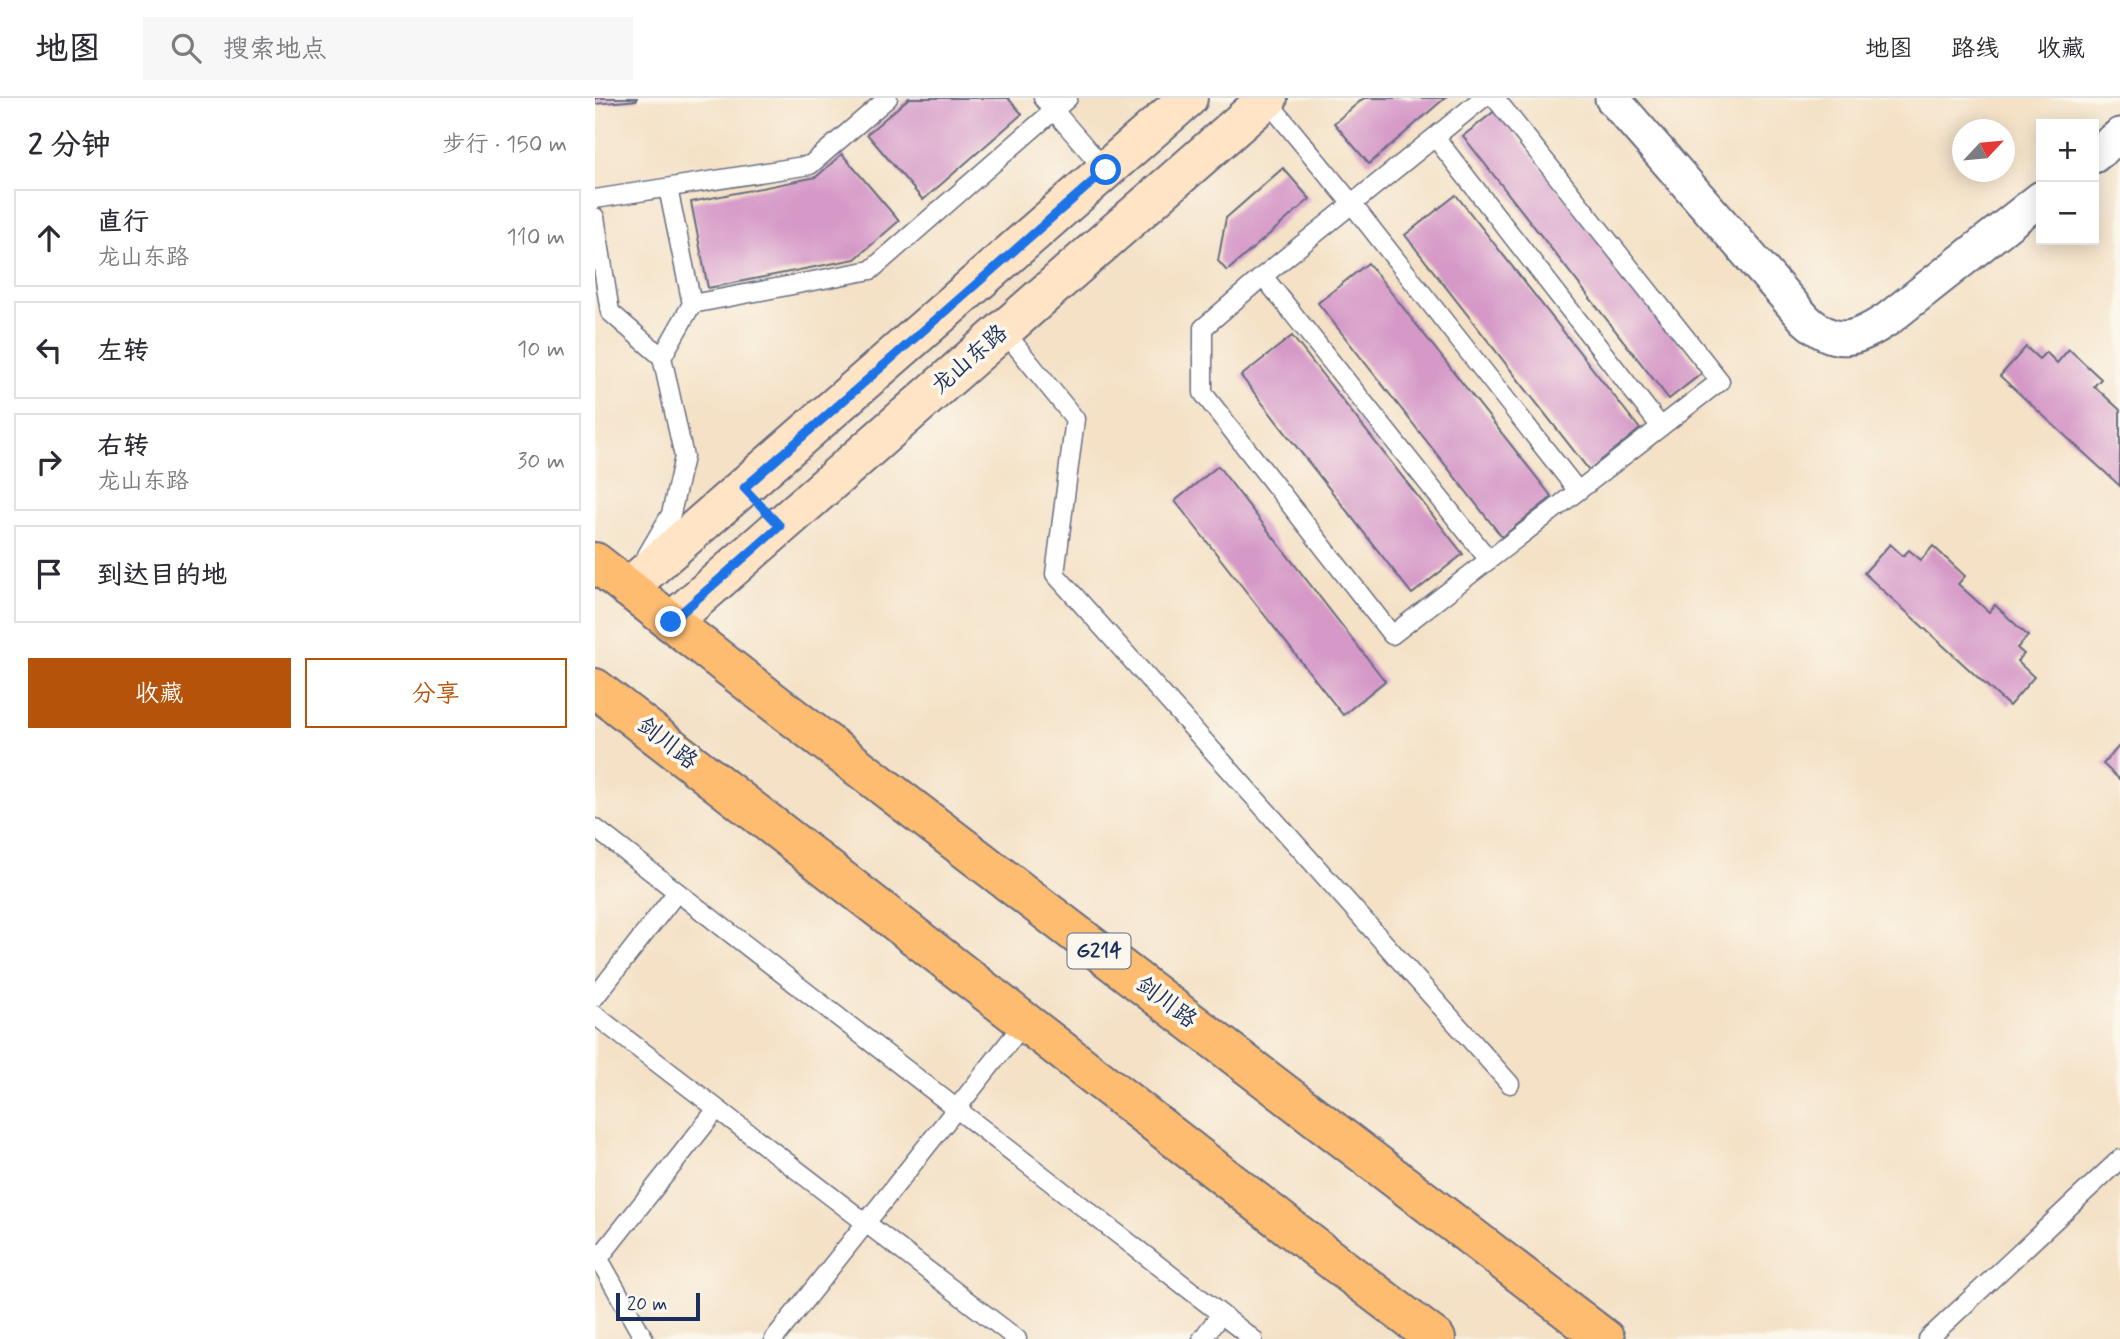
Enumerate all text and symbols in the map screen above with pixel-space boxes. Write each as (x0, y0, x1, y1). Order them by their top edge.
search box (143, 17, 633, 80)
text: 地图 (35, 28, 101, 72)
icon: search (167, 29, 205, 67)
text: 搜索地点 (223, 33, 327, 67)
text: 地图 (1865, 34, 1913, 65)
text: 路线 (1951, 34, 1999, 65)
text: 收藏 (2037, 34, 2085, 65)
north arrow (1952, 119, 2015, 182)
map controls (2036, 119, 2099, 245)
button: + (2036, 119, 2099, 182)
text: 2 分钟 (28, 126, 111, 165)
text: 步行 · 150 m (442, 130, 567, 160)
route start (1090, 154, 1121, 185)
button: − (2036, 182, 2099, 245)
text: 直行 (97, 206, 149, 240)
icon: ahead (30, 219, 68, 257)
text: 110 m (506, 223, 565, 253)
text: 龙山东路 (97, 243, 189, 273)
street label: 龙山东路 (925, 319, 1015, 401)
icon: left (30, 331, 68, 369)
text: 左转 (97, 335, 149, 369)
text: 10 m (517, 335, 565, 365)
text: 右转 (97, 430, 149, 464)
icon: right (30, 443, 68, 481)
text: 30 m (517, 447, 565, 477)
text: 龙山东路 (97, 467, 189, 497)
icon: arrive (30, 555, 68, 593)
text: 到达目的地 (97, 559, 227, 593)
route end (655, 606, 686, 637)
button: 收藏 (28, 658, 291, 728)
button: 分享 (305, 658, 567, 728)
street label: 剑川路 (631, 711, 703, 777)
road number: G214 (1067, 934, 1131, 968)
street label: 剑川路 (1129, 970, 1203, 1036)
scale bar (616, 1290, 700, 1322)
text: 20 m (627, 1292, 667, 1317)

